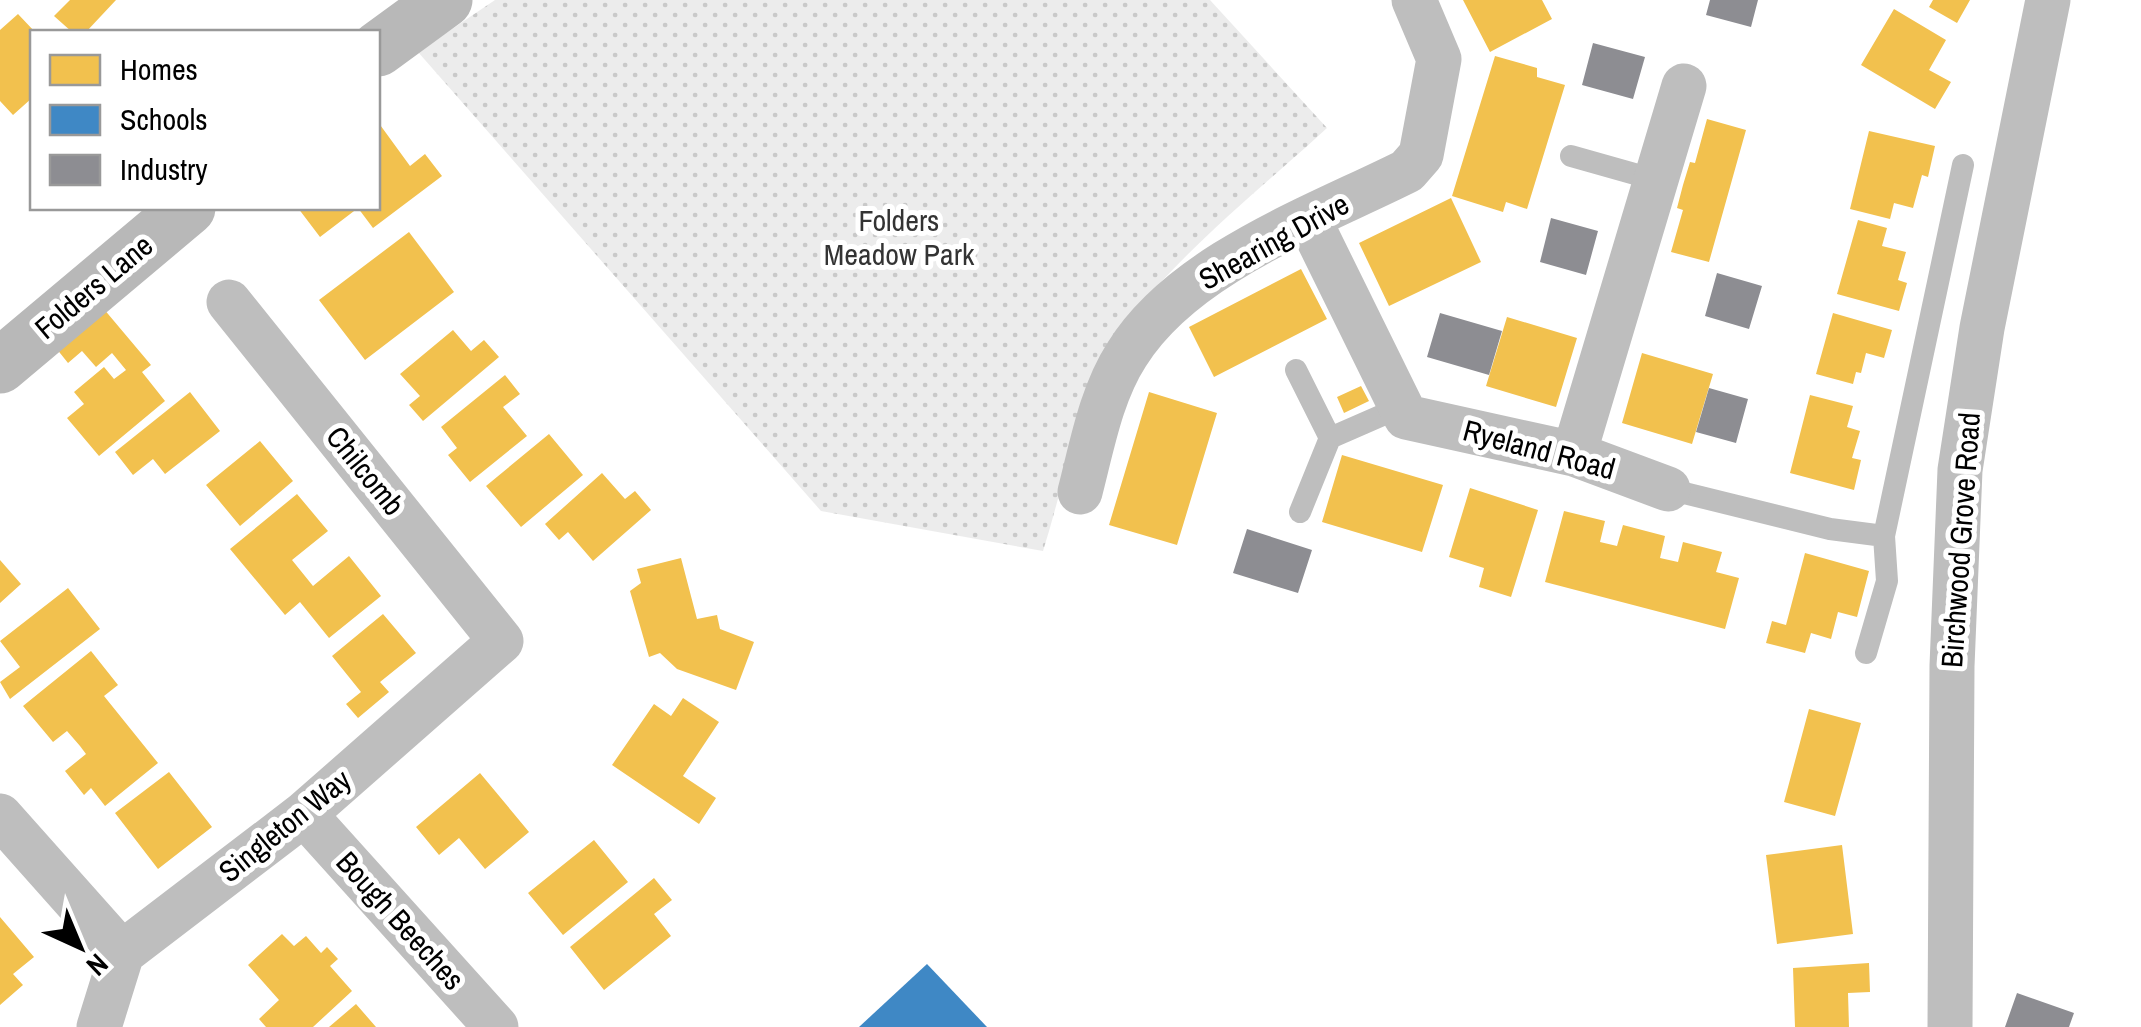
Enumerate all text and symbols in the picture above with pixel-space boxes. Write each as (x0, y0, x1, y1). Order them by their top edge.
legend (30, 30, 380, 210)
text: Homes (120, 49, 198, 89)
text: Schools (120, 99, 208, 139)
text: Industry (120, 149, 208, 189)
street label: Shearing Drive (1191, 184, 1356, 299)
park label: Folders Meadow Park (824, 200, 975, 274)
street label: Folders Lane (26, 225, 161, 347)
street label: Ryeland Road (1459, 410, 1620, 489)
street label: Birchwood Grove Road (1931, 411, 1989, 669)
street label: Chilcomb (318, 417, 414, 523)
street label: Singleton Way (210, 759, 359, 891)
street label: Bough Beeches (328, 842, 474, 998)
north arrow (30, 897, 130, 997)
text: N (78, 946, 117, 984)

